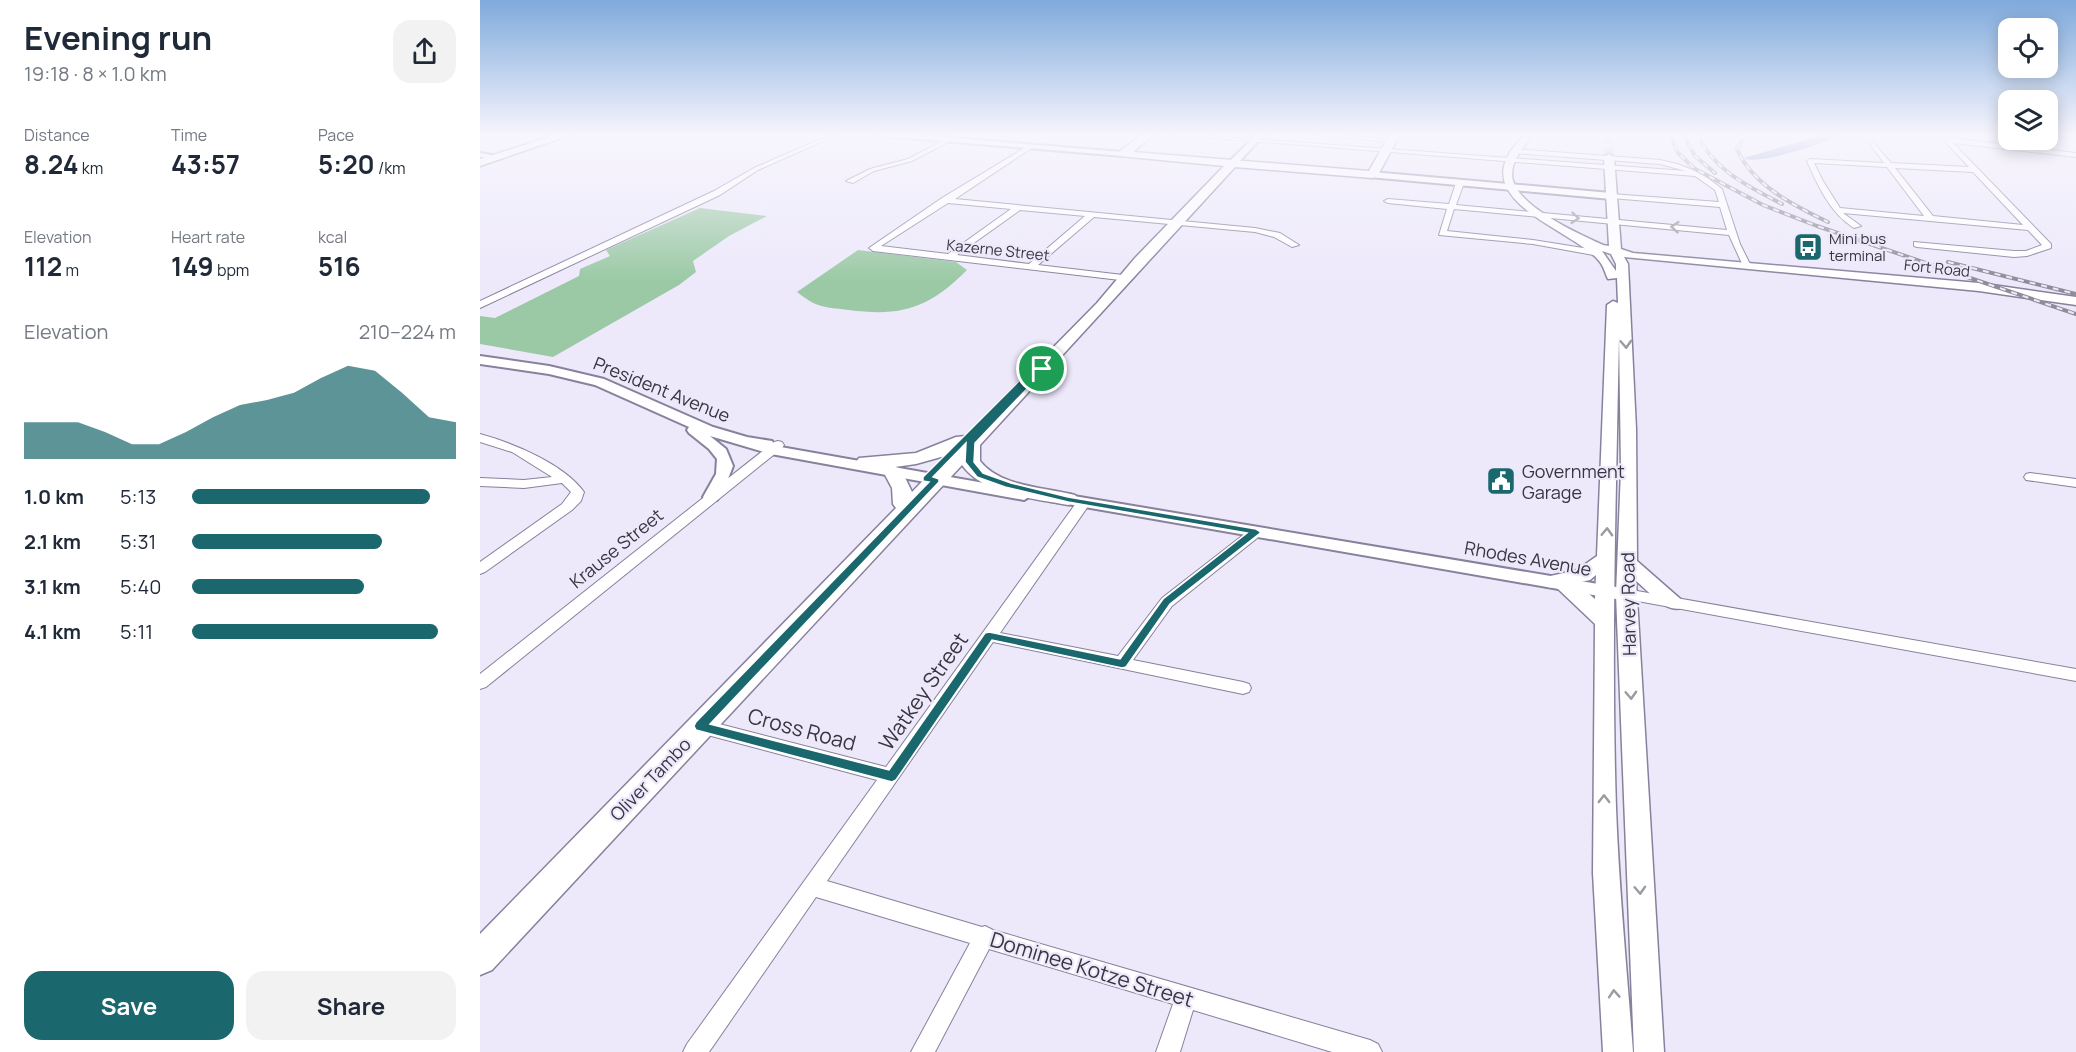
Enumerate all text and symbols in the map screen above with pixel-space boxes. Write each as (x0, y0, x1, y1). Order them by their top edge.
text: Evening run (24, 15, 212, 60)
map controls (1998, 18, 2058, 150)
button: locate (1998, 18, 2058, 78)
button: share (393, 20, 456, 83)
text: 19:18 · 8 × 1.0 km (24, 60, 167, 87)
button: layers (1998, 90, 2058, 150)
text: Distance (24, 124, 90, 146)
text: Time (171, 124, 207, 146)
text: Pace (318, 124, 354, 146)
text: 8.24 (24, 146, 79, 182)
text: 43:57 (171, 146, 240, 182)
text: 5:20 (318, 146, 375, 182)
text: km (79, 157, 103, 179)
text: /km (375, 157, 406, 179)
one-way arrow (1570, 211, 1579, 224)
one-way arrow (1670, 221, 1679, 234)
text: Elevation (24, 226, 92, 248)
text: Heart rate (171, 226, 245, 248)
text: kcal (318, 226, 347, 248)
place label: Mini bus terminal (1829, 228, 1886, 266)
bus stop icon: Mini bus terminal (1792, 231, 1824, 263)
street label: Kazerne Street (945, 234, 1051, 266)
text: 112 (24, 248, 62, 284)
text: 149 (171, 248, 214, 284)
text: 516 (318, 248, 361, 284)
street label: Fort Road (1903, 254, 1971, 282)
text: m (62, 259, 79, 281)
text: bpm (214, 259, 249, 281)
text: Elevation (24, 318, 108, 345)
text: 210–224 m (359, 318, 456, 345)
one-way arrow (1620, 339, 1633, 348)
pin (1016, 343, 1067, 394)
street label: President Avenue (590, 351, 734, 427)
icon: arrive (1025, 352, 1058, 385)
place label: Government Garage (1522, 459, 1625, 504)
public building icon: Government Garage (1485, 465, 1517, 497)
text: 1.0 km (24, 483, 84, 510)
text: 5:13 (120, 483, 156, 510)
street label: Krause Street (564, 503, 668, 593)
text: 2.1 km (24, 528, 81, 555)
text: 5:31 (120, 528, 156, 555)
one-way arrow (1601, 528, 1613, 537)
street label: Rhodes Avenue (1463, 535, 1593, 581)
street label: Harvey Road (1615, 552, 1641, 656)
text: 3.1 km (24, 573, 81, 600)
text: 5:40 (120, 573, 162, 600)
text: 4.1 km (24, 618, 81, 645)
text: 5:11 (120, 618, 153, 645)
street label: Watkey Street (872, 626, 974, 756)
one-way arrow (1624, 690, 1637, 699)
street label: Cross Road (745, 701, 859, 757)
street label: Oliver Tambo (604, 732, 696, 826)
one-way arrow (1598, 794, 1610, 803)
one-way arrow (1634, 885, 1647, 894)
street label: Dominee Kotze Street (987, 925, 1197, 1013)
button: Save (24, 971, 234, 1040)
button: Share (246, 971, 456, 1040)
one-way arrow (1607, 989, 1620, 998)

